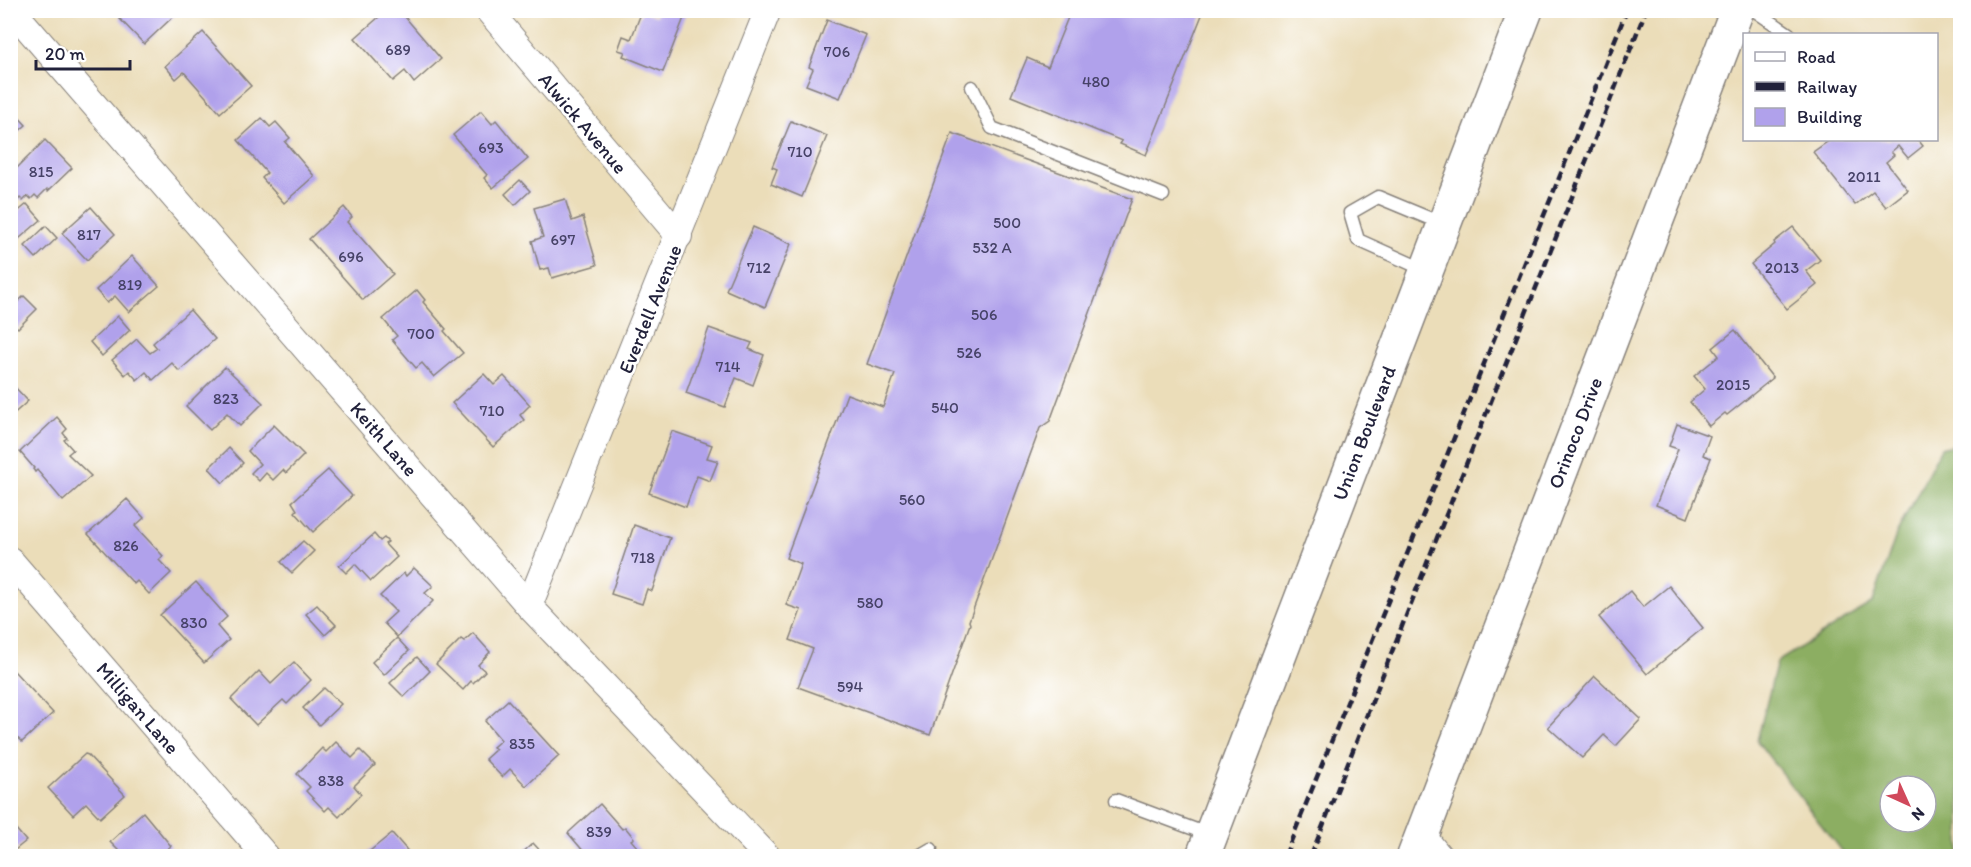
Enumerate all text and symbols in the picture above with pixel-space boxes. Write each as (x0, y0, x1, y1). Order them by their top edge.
scale bar (36, 33, 130, 71)
legend (1743, 33, 1938, 141)
house number: 689 (385, 40, 411, 59)
house number: 706 (824, 42, 850, 61)
text: 20 m (45, 43, 85, 65)
text: Road (1797, 46, 1836, 68)
street label: Alwick Avenue (534, 67, 632, 179)
house number: 480 (1082, 72, 1110, 91)
text: Railway (1797, 76, 1858, 98)
text: Building (1797, 106, 1863, 128)
house number: 693 (478, 138, 504, 157)
house number: 710 (787, 142, 813, 161)
house number: 815 (29, 162, 53, 181)
house number: 2011 (1847, 167, 1881, 186)
house number: 500 (993, 213, 1021, 232)
house number: 817 (77, 225, 101, 244)
house number: 697 (551, 230, 575, 249)
house number: 532 A (972, 238, 1012, 257)
street label: Everdell Avenue (613, 241, 687, 377)
house number: 696 (338, 247, 364, 266)
house number: 712 (747, 258, 771, 277)
house number: 2013 (1765, 258, 1799, 277)
house number: 819 (118, 275, 142, 294)
house number: 506 (971, 305, 997, 324)
house number: 700 (407, 324, 435, 343)
house number: 526 (956, 343, 982, 362)
house number: 714 (716, 357, 741, 376)
street label: Union Boulevard (1327, 362, 1401, 504)
street label: Orinoco Drive (1543, 374, 1607, 492)
house number: 2015 (1716, 375, 1750, 394)
house number: 823 (213, 389, 239, 408)
street label: Keith Lane (345, 397, 423, 481)
house number: 540 (931, 398, 959, 417)
house number: 710 (479, 401, 505, 420)
house number: 560 (899, 490, 925, 509)
house number: 826 (113, 536, 139, 555)
house number: 718 (631, 548, 655, 567)
house number: 580 (856, 593, 884, 612)
house number: 830 (180, 613, 208, 632)
street label: Milligan Lane (91, 657, 185, 759)
house number: 594 (837, 677, 864, 696)
house number: 835 (509, 734, 535, 753)
house number: 838 (318, 771, 344, 790)
north arrow (1878, 774, 1938, 834)
text: N (1908, 804, 1929, 825)
house number: 839 (586, 822, 612, 841)

